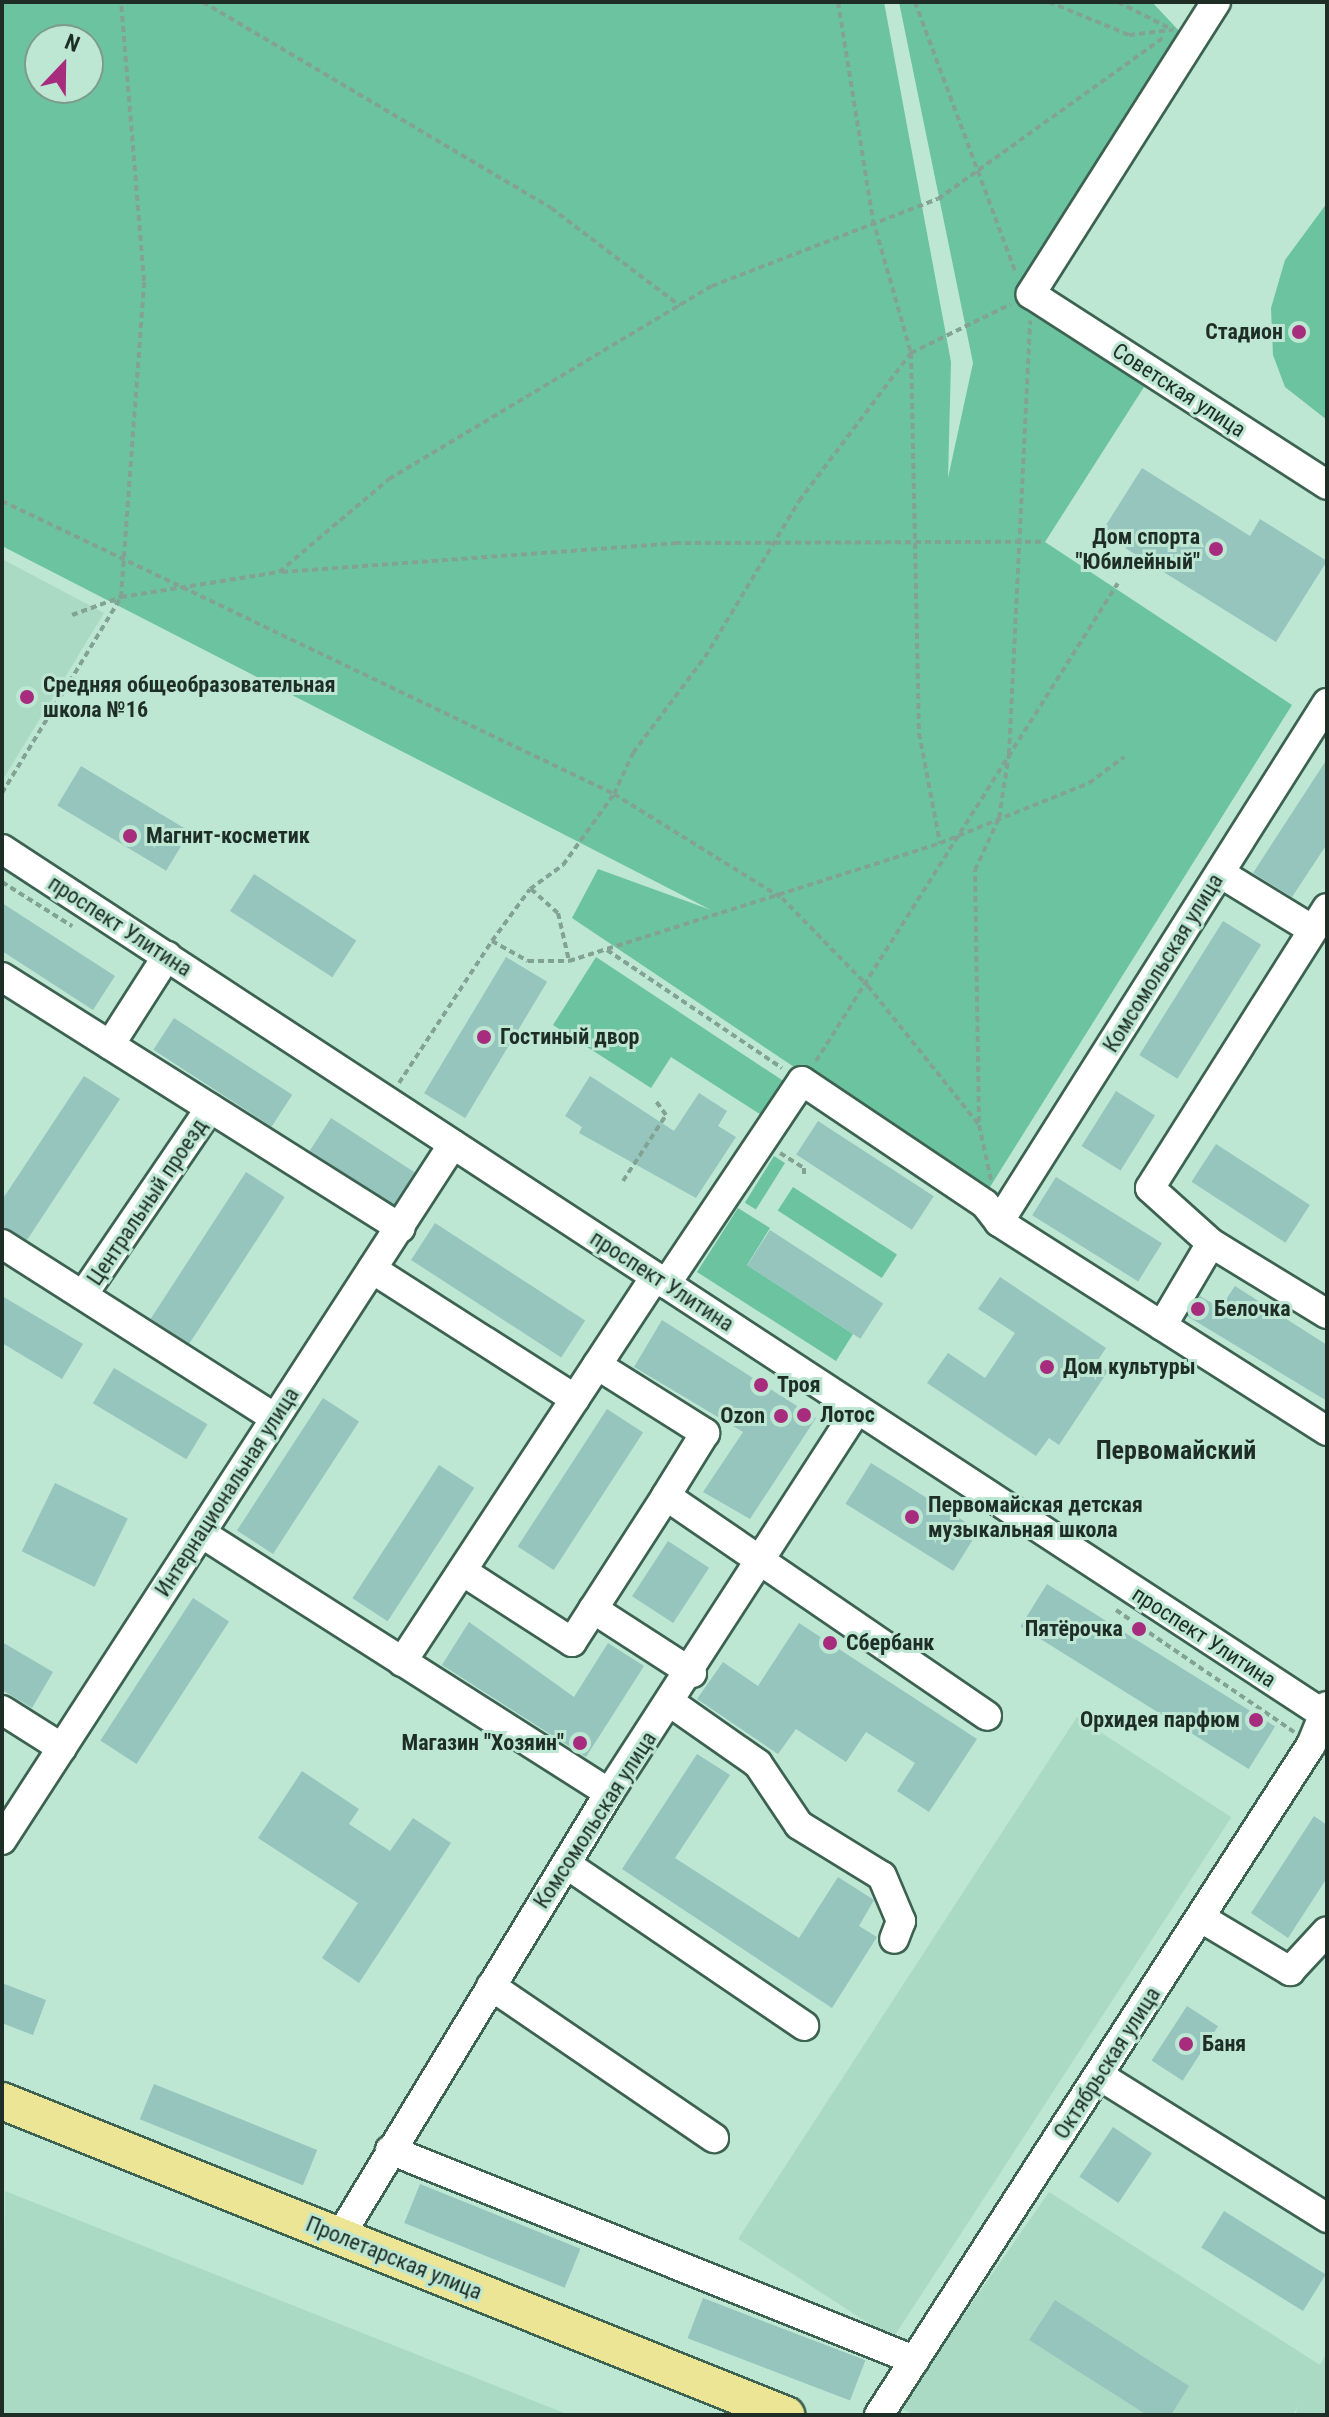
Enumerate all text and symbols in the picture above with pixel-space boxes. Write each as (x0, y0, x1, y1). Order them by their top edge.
north arrow (24, 24, 104, 104)
text: N (61, 29, 83, 57)
place label: Стадион (1205, 319, 1283, 345)
marker: Стадион (1290, 323, 1308, 341)
street label: Советская улица (1107, 337, 1251, 443)
place label: Дом спорта "Юбилейный" (1075, 523, 1200, 574)
marker: Дом спорта "Юбилейный" (1207, 540, 1225, 558)
place label: Средняя общеобразовательная школа №16 (43, 671, 336, 722)
marker: Средняя общеобразовательная школа №16 (18, 688, 36, 706)
place label: Магнит-косметик (146, 823, 310, 849)
marker: Магнит-косметик (121, 827, 139, 845)
street label: Комсомольская улица (1097, 869, 1229, 1057)
street label: проспект Улитина (43, 870, 197, 982)
place label: Гостиный двор (500, 1024, 639, 1050)
marker: Гостиный двор (475, 1028, 493, 1046)
street label: Центральный проезд (81, 1114, 213, 1290)
street label: проспект Улитина (585, 1225, 739, 1337)
place label: Белочка (1214, 1296, 1291, 1322)
marker: Белочка (1189, 1300, 1207, 1318)
place label: Дом культуры (1063, 1354, 1196, 1380)
marker: Дом культуры (1038, 1358, 1056, 1376)
place label: Троя (777, 1372, 821, 1398)
marker: Троя (752, 1376, 770, 1394)
street label: Интернациональная улица (149, 1382, 305, 1602)
place label: Лотос (820, 1402, 875, 1428)
place label: Ozon (720, 1403, 765, 1429)
marker: Лотос (795, 1406, 813, 1424)
marker: Ozon (772, 1407, 790, 1425)
district label: Первомайский (1096, 1435, 1256, 1467)
place label: Первомайская детская музыкальная школа (928, 1491, 1143, 1542)
marker: Первомайская детская музыкальная школа (903, 1508, 921, 1526)
street label: проспект Улитина (1127, 1581, 1281, 1693)
place label: Пятёрочка (1025, 1616, 1123, 1642)
marker: Пятёрочка (1130, 1620, 1148, 1638)
place label: Сбербанк (846, 1630, 934, 1656)
marker: Сбербанк (821, 1634, 839, 1652)
place label: Орхидея парфюм (1080, 1707, 1240, 1733)
marker: Орхидея парфюм (1247, 1711, 1265, 1729)
street label: Комсомольская улица (528, 1727, 662, 1913)
place label: Магазин "Хозяин" (401, 1730, 564, 1756)
marker: Магазин "Хозяин" (571, 1734, 589, 1752)
street label: Октябрьская улица (1048, 1982, 1166, 2144)
place label: Баня (1202, 2031, 1246, 2057)
marker: Баня (1177, 2035, 1195, 2053)
street label: Пролетарская улица (302, 2211, 486, 2305)

